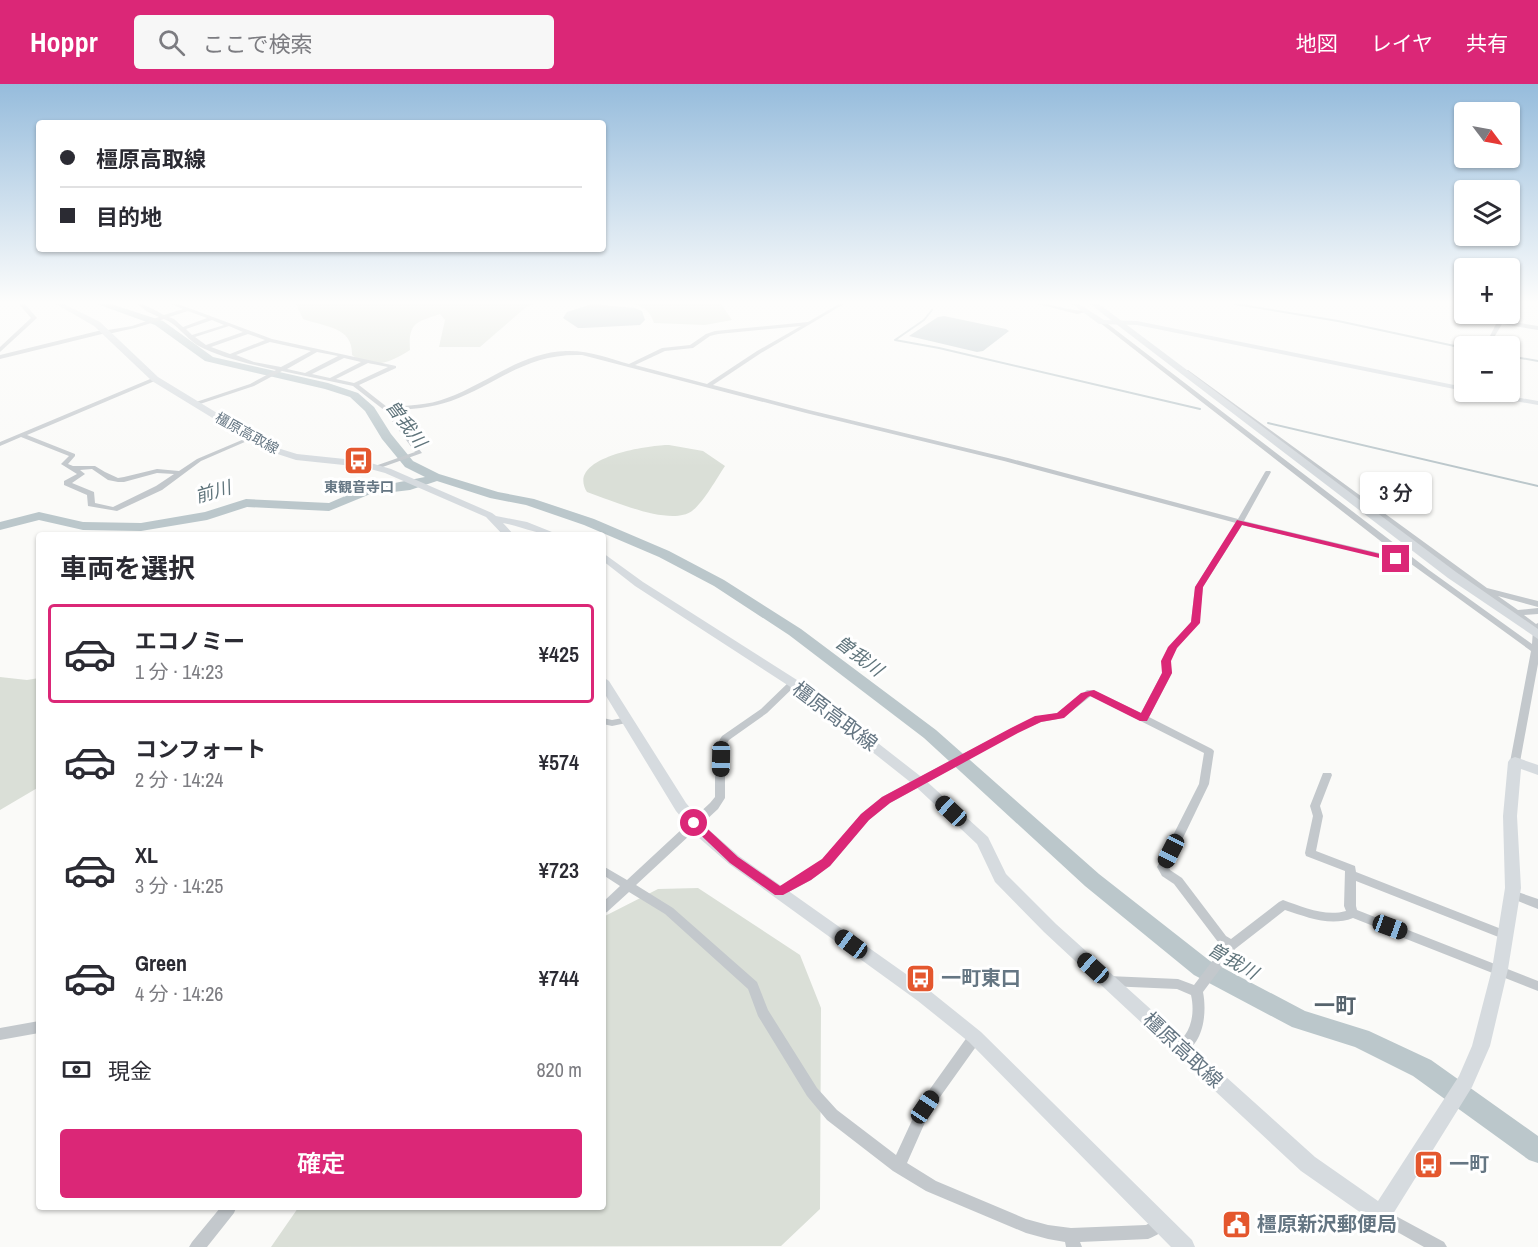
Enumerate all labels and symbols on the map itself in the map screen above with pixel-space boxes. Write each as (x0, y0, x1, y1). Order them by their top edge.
north arrow (1454, 102, 1520, 168)
water label: 曽我川 (380, 395, 434, 454)
street label: 橿原高取線 (212, 408, 282, 458)
bus stop icon: 東観音寺口 (343, 444, 375, 476)
callout: 3 分 (1360, 472, 1432, 514)
water label: 前川 (192, 474, 236, 508)
place label: 東観音寺口 (324, 478, 394, 496)
route end (1382, 545, 1409, 572)
water label: 曽我川 (830, 629, 890, 683)
street label: 橿原高取線 (787, 675, 883, 756)
car (712, 741, 730, 777)
car (932, 792, 970, 830)
route start (680, 809, 707, 836)
car (1155, 831, 1187, 871)
car (1370, 912, 1410, 942)
car (831, 926, 871, 962)
water label: 曽我川 (1204, 936, 1265, 986)
car (1074, 949, 1112, 987)
bus stop icon: 一町東口 (904, 962, 936, 994)
place label: 一町東口 (941, 964, 1021, 991)
district label: 一町 (1314, 991, 1356, 1020)
street label: 橿原高取線 (1138, 1006, 1229, 1094)
car (907, 1087, 943, 1127)
bus stop icon: 一町 (1412, 1148, 1444, 1180)
place label: 一町 (1449, 1150, 1489, 1177)
public building icon: 橿原新沢郵便局 (1220, 1208, 1252, 1240)
place label: 橿原新沢郵便局 (1257, 1210, 1397, 1237)

